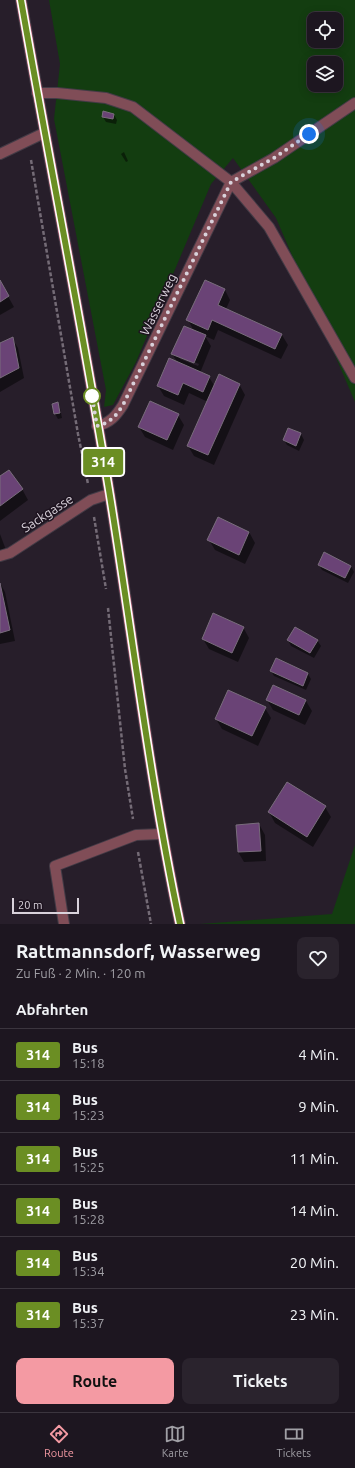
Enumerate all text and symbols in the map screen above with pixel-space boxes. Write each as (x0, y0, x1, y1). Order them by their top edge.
map controls (307, 12, 343, 92)
button: locate (307, 12, 343, 48)
button: layers (307, 56, 343, 92)
your location (299, 124, 319, 144)
street label: Wasserweg (137, 271, 179, 337)
unlabelled marker (83, 387, 101, 405)
line badge: 314 (80, 449, 126, 475)
text: 314 (91, 454, 115, 470)
street label: Sackgasse (19, 491, 75, 535)
scale bar (12, 896, 79, 915)
text: 20 m (18, 899, 42, 911)
button: heart (297, 937, 339, 979)
text: Rattmannsdorf, Wasserweg (16, 940, 261, 962)
text: Zu Fuß · 2 Min. · 120 m (16, 966, 145, 980)
text: Abfahrten (16, 1001, 88, 1018)
text: Bus (72, 1039, 98, 1056)
text: 4 Min. (298, 1046, 339, 1063)
text: 314 (26, 1047, 50, 1063)
text: 15:18 (72, 1056, 105, 1070)
text: Bus (72, 1091, 98, 1108)
text: 9 Min. (298, 1098, 339, 1115)
text: 314 (26, 1099, 50, 1115)
text: 15:23 (72, 1108, 105, 1122)
text: Bus (72, 1143, 98, 1160)
text: 11 Min. (290, 1150, 339, 1167)
text: 314 (26, 1151, 50, 1167)
text: 15:25 (72, 1160, 105, 1174)
text: Bus (72, 1195, 98, 1212)
text: 14 Min. (290, 1202, 339, 1219)
text: 314 (26, 1203, 50, 1219)
text: 15:28 (72, 1212, 105, 1226)
text: Bus (72, 1247, 98, 1264)
text: 20 Min. (290, 1254, 339, 1271)
text: 314 (26, 1255, 50, 1271)
text: 15:34 (72, 1264, 105, 1278)
text: Bus (72, 1299, 98, 1316)
text: 23 Min. (290, 1306, 339, 1323)
text: 314 (26, 1307, 50, 1323)
text: 15:37 (72, 1316, 105, 1330)
button: Route (16, 1358, 174, 1404)
button: Tickets (182, 1358, 339, 1404)
tab: Route (44, 1423, 74, 1459)
tab: Karte (162, 1423, 189, 1459)
tab: Tickets (276, 1423, 311, 1459)

